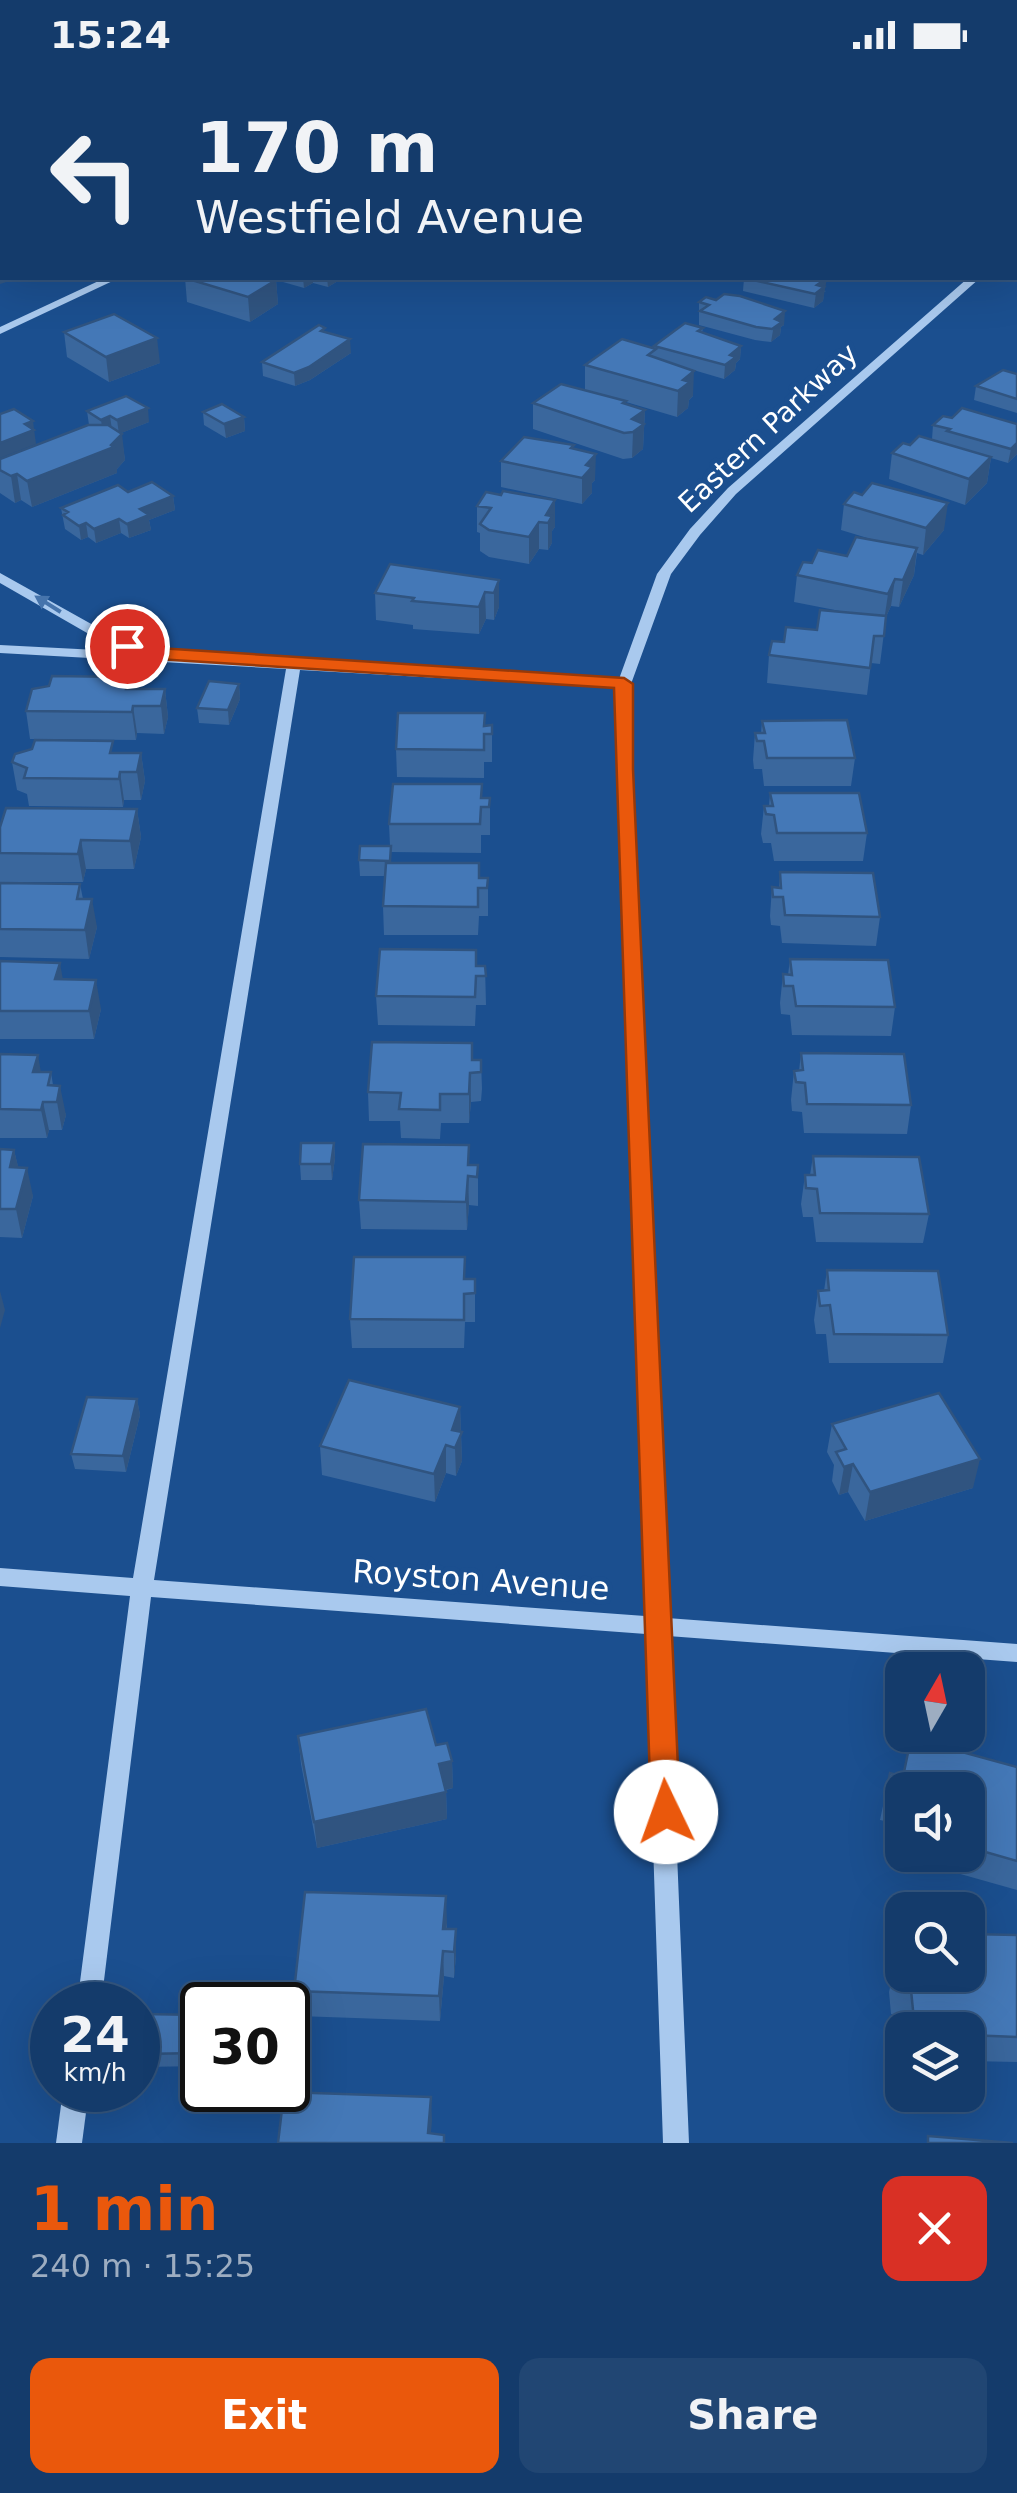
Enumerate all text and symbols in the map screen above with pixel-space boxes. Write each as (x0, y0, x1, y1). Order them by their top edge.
text: 15:24 (50, 13, 171, 57)
text: 170 m (195, 107, 438, 189)
icon: left (30, 110, 160, 240)
text: Westfield Avenue (195, 191, 584, 244)
street label: Eastern Parkway (672, 337, 864, 519)
one-way arrow (34, 596, 62, 613)
pin (85, 604, 170, 689)
icon: arrive (100, 619, 155, 674)
street label: Royston Avenue (351, 1552, 611, 1608)
north arrow (885, 1652, 985, 1752)
map controls (885, 1652, 985, 2112)
position arrow (614, 1760, 718, 1864)
button: sound (885, 1772, 985, 1872)
button: search (885, 1892, 985, 1992)
speed limit sign: 30 (180, 1982, 310, 2112)
text: 24 (60, 2006, 130, 2064)
button: layers (885, 2012, 985, 2112)
text: km/h (63, 2058, 127, 2087)
text: 1 min (30, 2174, 218, 2244)
button: close (882, 2176, 987, 2281)
text: 240 m · 15:25 (30, 2247, 255, 2285)
button: Exit (30, 2358, 499, 2473)
button: Share (519, 2358, 987, 2473)

